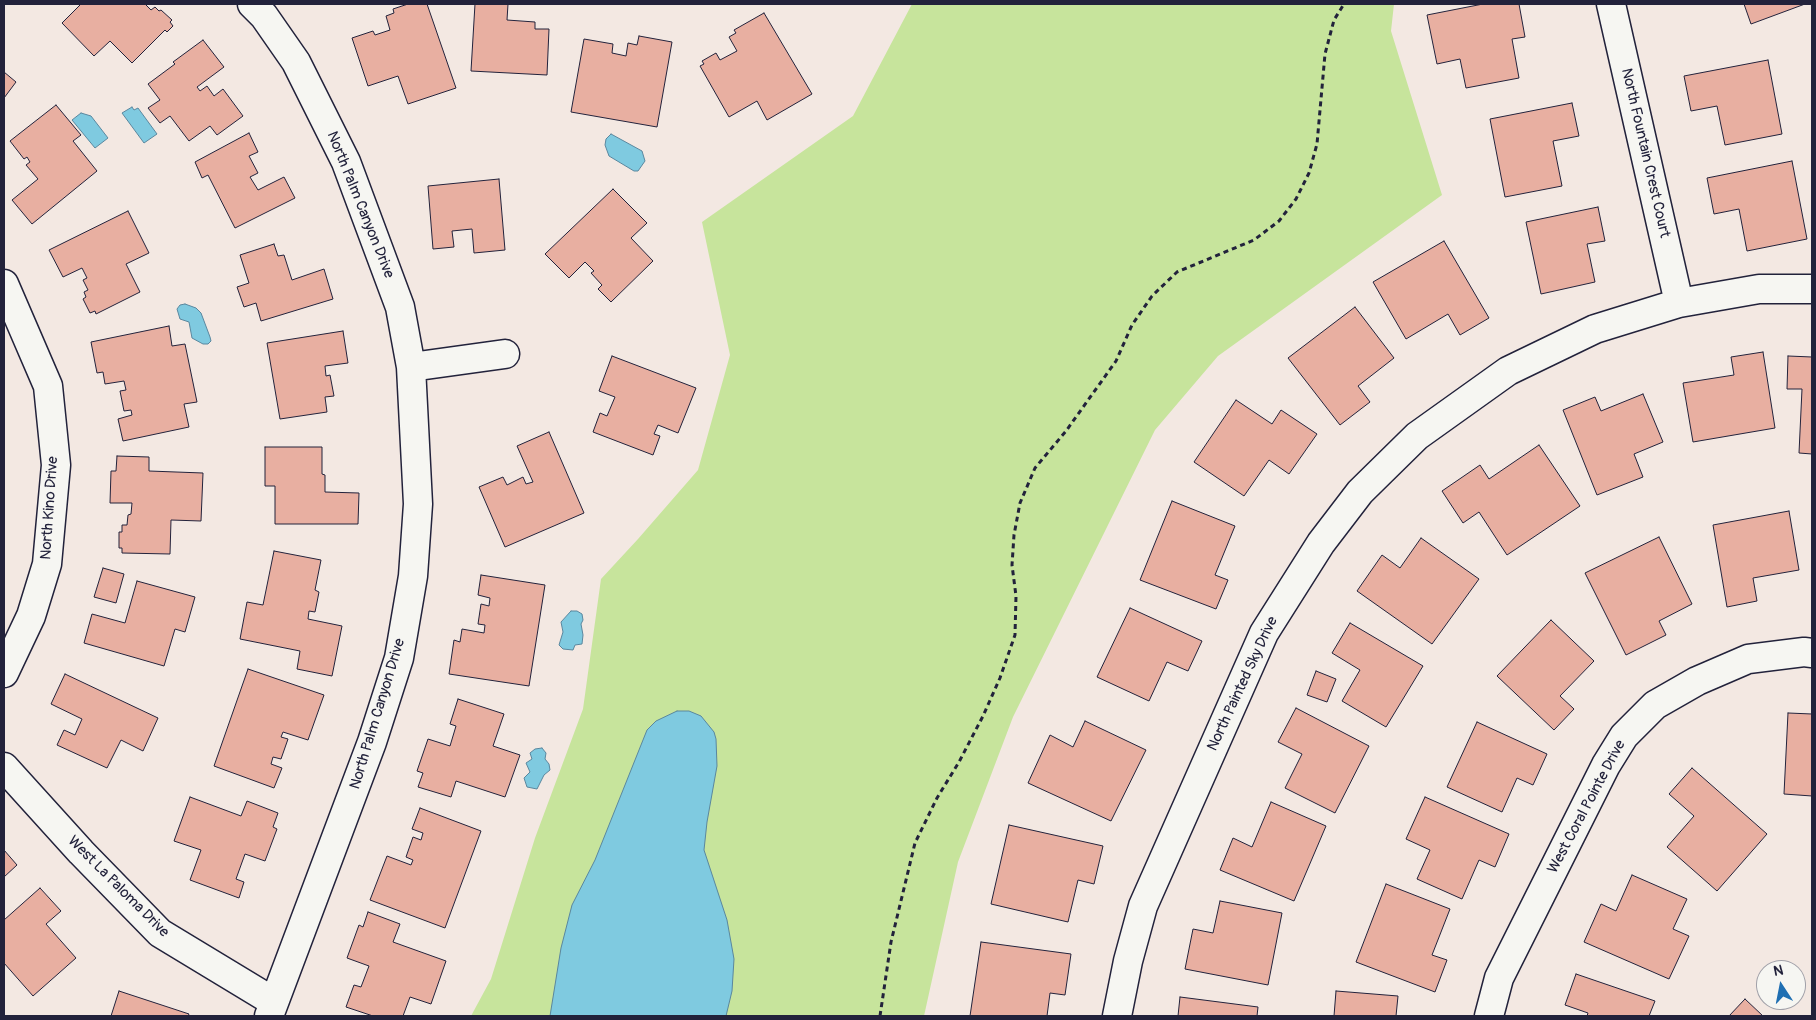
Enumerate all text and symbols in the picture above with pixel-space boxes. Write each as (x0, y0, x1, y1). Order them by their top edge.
street label: North Fountain Crest Court (1617, 67, 1673, 239)
street label: North Palm Canyon Drive (322, 129, 398, 281)
street label: North Kino Drive (37, 456, 63, 560)
street label: North Painted Sky Drive (1204, 614, 1282, 754)
street label: North Palm Canyon Drive (346, 636, 410, 792)
street label: West Coral Pointe Drive (1544, 737, 1630, 877)
street label: West La Paloma Drive (63, 832, 173, 942)
north arrow (1756, 960, 1806, 1010)
text: N (1772, 962, 1785, 980)

